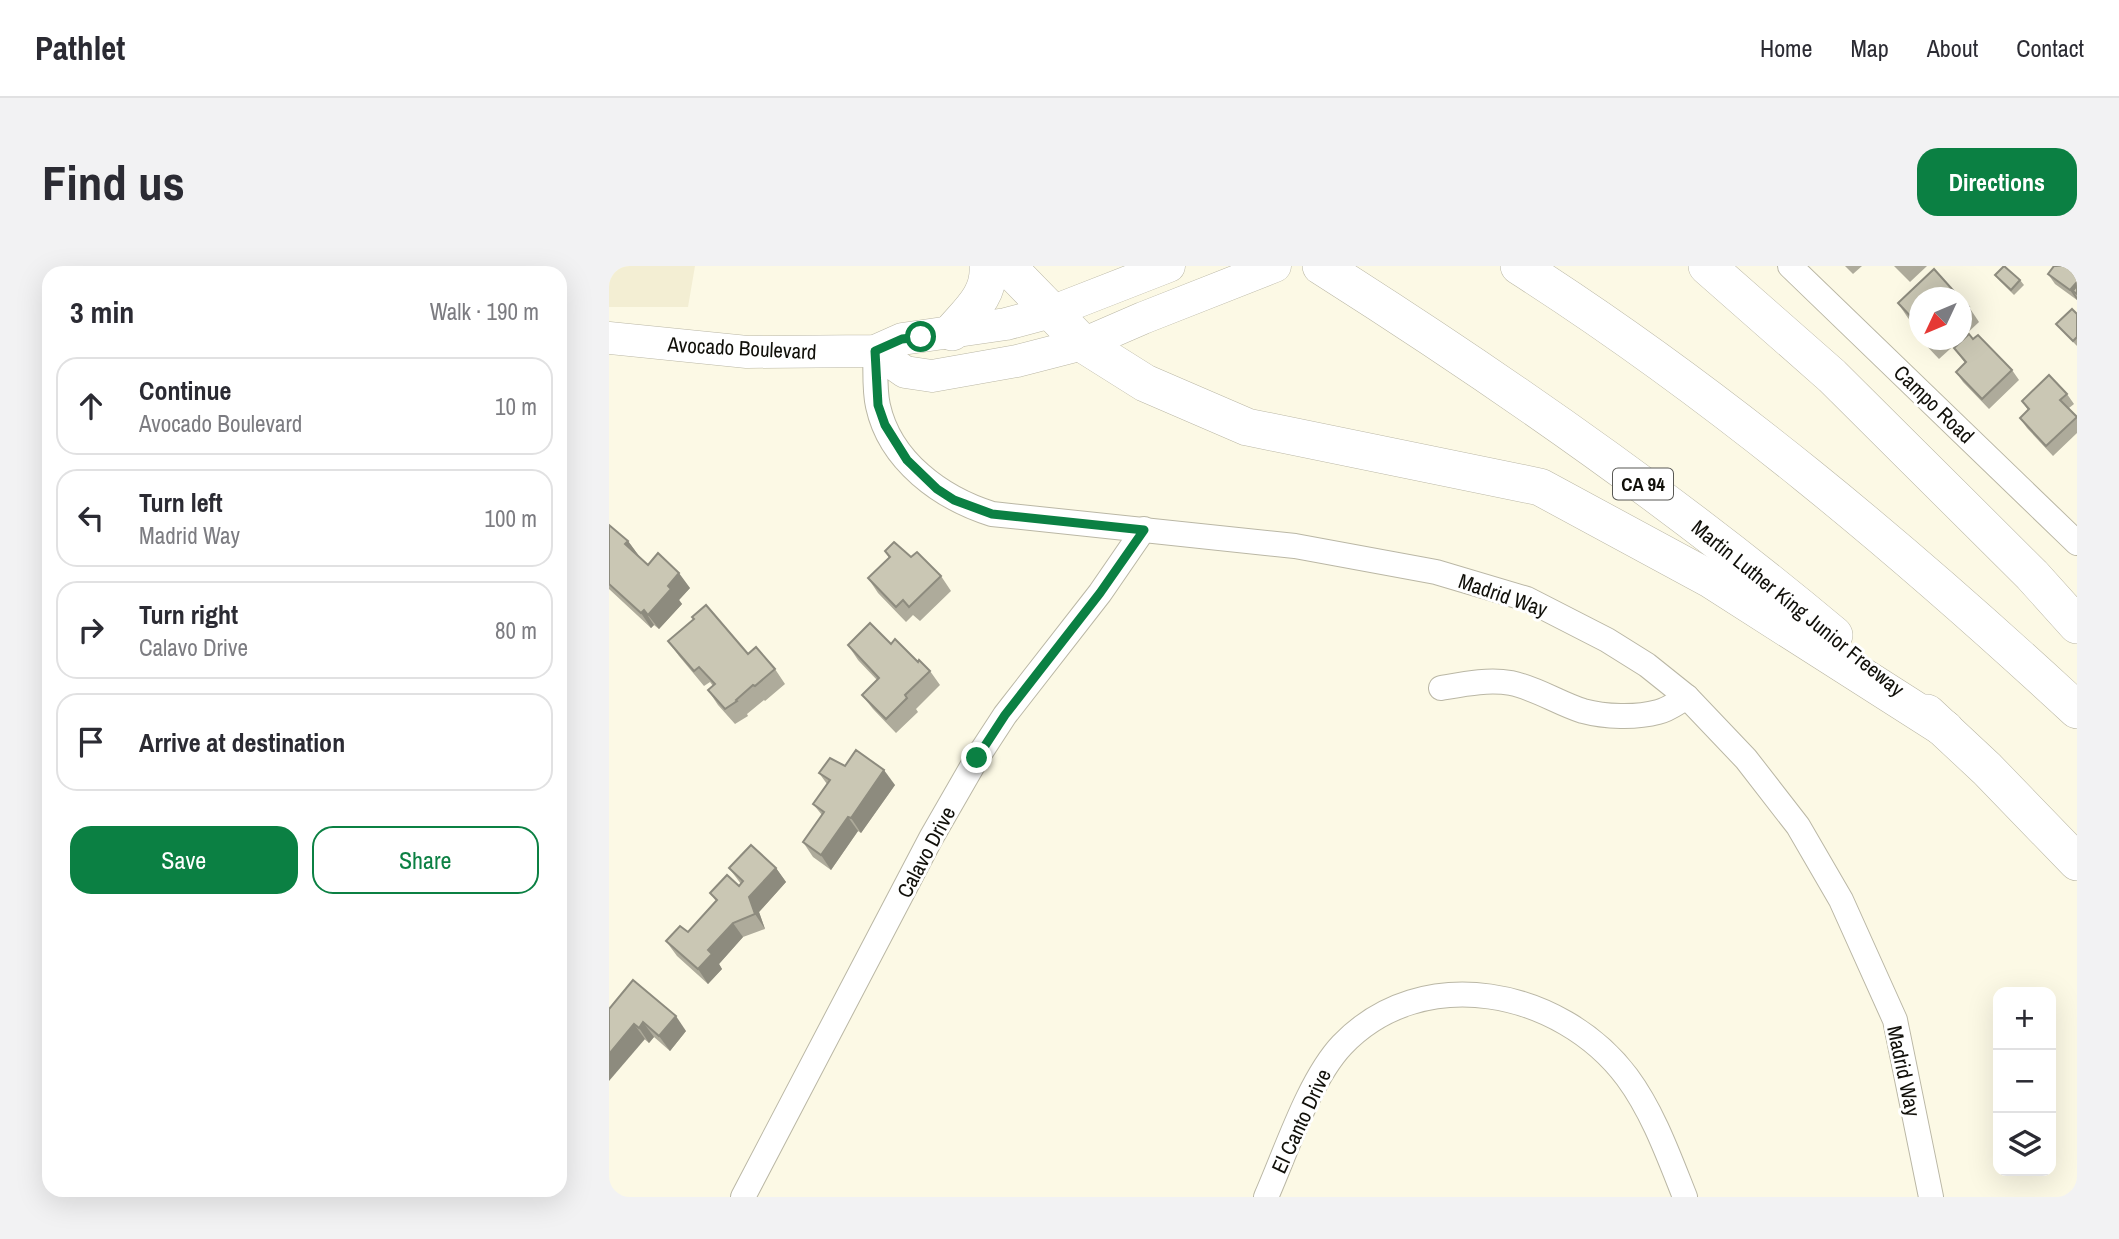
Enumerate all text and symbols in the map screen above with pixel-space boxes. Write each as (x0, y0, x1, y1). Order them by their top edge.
text: Pathlet (35, 26, 125, 70)
text: Home (1760, 32, 1812, 64)
text: Map (1850, 32, 1889, 64)
text: About (1927, 32, 1978, 64)
text: Contact (2016, 32, 2084, 64)
button: Directions (1917, 148, 2077, 216)
text: Find us (42, 149, 185, 215)
north arrow (1909, 287, 1972, 350)
text: 3 min (70, 292, 134, 332)
text: Walk · 190 m (430, 296, 539, 327)
route start (905, 321, 936, 352)
street label: Avocado Boulevard (666, 330, 817, 366)
street label: Campo Road (1887, 358, 1981, 450)
text: Continue (139, 373, 231, 408)
icon: ahead (72, 387, 110, 425)
text: 10 m (495, 391, 537, 422)
text: Avocado Boulevard (139, 408, 302, 439)
road number: CA 94 (1613, 468, 1673, 499)
text: Turn left (139, 485, 223, 520)
icon: left (72, 499, 110, 537)
text: 100 m (485, 503, 537, 534)
street label: Martin Luther King Junior Freeway (1685, 513, 1911, 703)
text: Madrid Way (139, 520, 240, 551)
street label: Madrid Way (1455, 566, 1552, 624)
text: Turn right (139, 597, 238, 632)
icon: right (72, 611, 110, 649)
text: 80 m (495, 615, 537, 646)
text: Calavo Drive (139, 632, 248, 663)
icon: arrive (72, 723, 110, 761)
text: Arrive at destination (139, 725, 345, 760)
route end (961, 742, 992, 773)
street label: Calavo Drive (890, 801, 962, 903)
button: Save (70, 826, 298, 894)
button: Share (312, 826, 539, 894)
map controls (1993, 987, 2056, 1176)
button: + (1993, 987, 2056, 1050)
street label: Madrid Way (1880, 1023, 1928, 1119)
button: − (1993, 1050, 2056, 1113)
street label: El Canto Drive (1264, 1064, 1338, 1178)
button: layers (1993, 1113, 2056, 1176)

